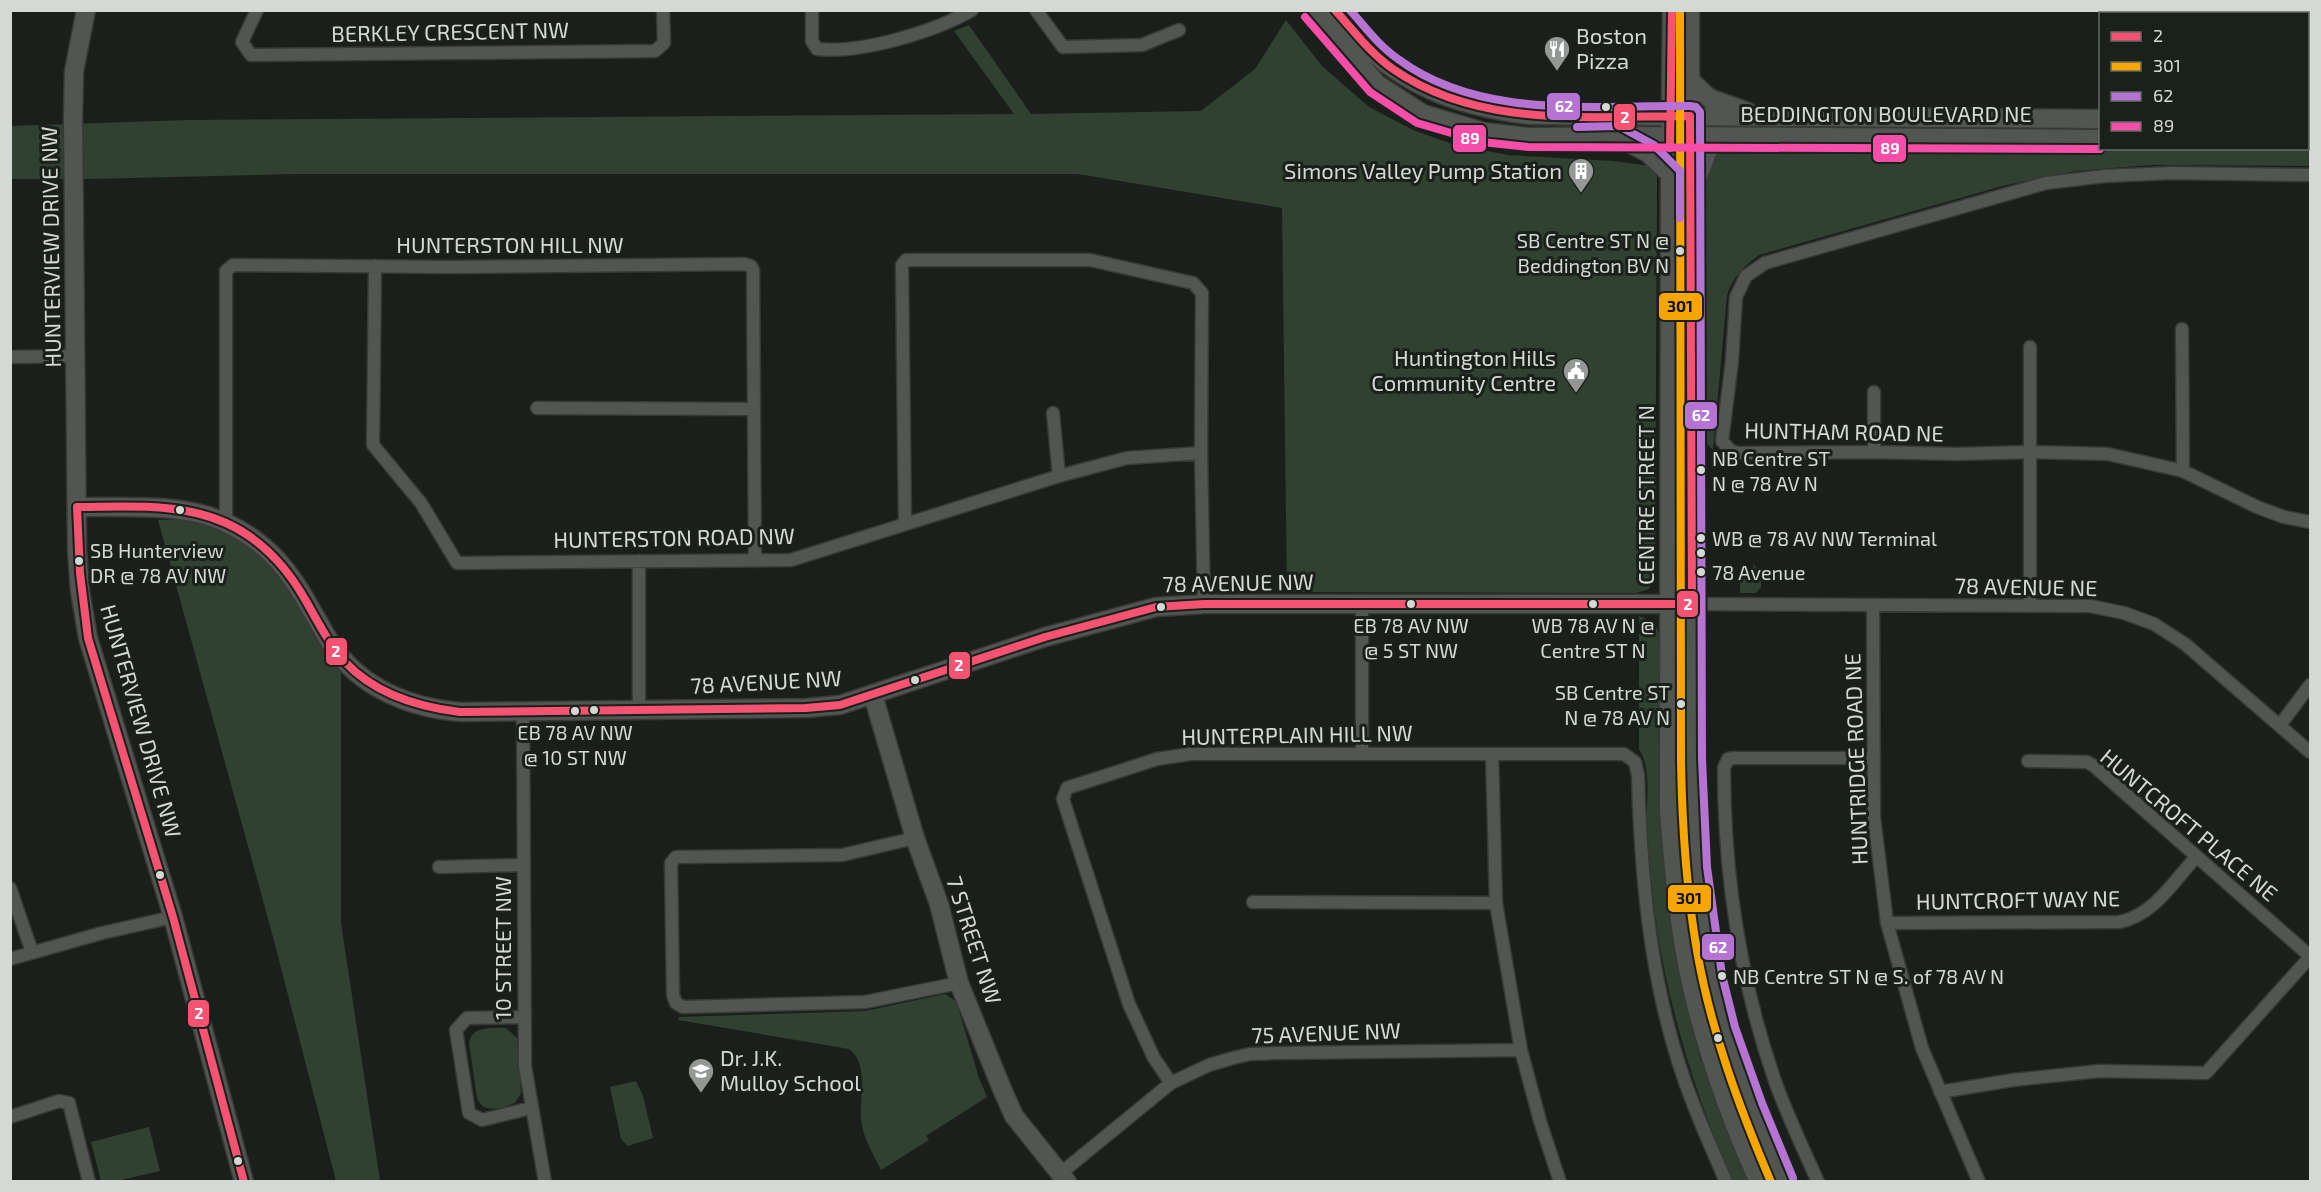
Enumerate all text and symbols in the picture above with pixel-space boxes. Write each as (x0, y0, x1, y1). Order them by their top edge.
legend (2099, 12, 2309, 150)
street label: BERKLEY CRESCENT NW (331, 16, 569, 46)
place label: Boston Pizza (1576, 22, 1647, 73)
text: 2 (2153, 24, 2163, 46)
restaurant icon: Boston Pizza (1542, 34, 1572, 72)
text: 301 (2153, 54, 2181, 76)
text: 62 (2153, 84, 2173, 106)
line badge: 62 (1546, 92, 1581, 121)
text: 62 (1555, 96, 1573, 115)
street label: BEDDINGTON BOULEVARD NE (1740, 100, 2032, 126)
unlabelled marker (1600, 101, 1612, 113)
line badge: 2 (1613, 103, 1636, 131)
text: 2 (1620, 107, 1630, 126)
text: 89 (2153, 114, 2174, 136)
line badge: 89 (1452, 124, 1487, 153)
street label: HUNTERVIEW DRIVE NW (35, 126, 65, 368)
text: 89 (1460, 128, 1480, 147)
line badge: 89 (1872, 134, 1907, 163)
text: 89 (1880, 138, 1900, 157)
building icon: Simons Valley Pump Station (1566, 156, 1596, 194)
place label: Simons Valley Pump Station (1284, 157, 1562, 183)
place label: SB Centre ST N @ Beddington BV N (1517, 228, 1669, 277)
street label: HUNTERSTON HILL NW (396, 231, 624, 257)
marker: SB Centre ST N @ Beddington BV N (1674, 245, 1686, 257)
line badge: 301 (1658, 292, 1703, 321)
text: 301 (1667, 296, 1693, 315)
place label: Huntington Hills Community Centre (1371, 344, 1556, 395)
public building icon: Huntington Hills Community Centre (1561, 356, 1591, 394)
line badge: 62 (1684, 401, 1718, 430)
street label: CENTRE STREET N (1632, 405, 1658, 585)
text: 62 (1692, 405, 1710, 424)
street label: HUNTHAM ROAD NE (1744, 416, 1944, 446)
place label: NB Centre ST N @ 78 AV N (1712, 446, 1831, 495)
marker: NB Centre ST N @ 78 AV N (1695, 464, 1707, 476)
unlabelled marker (174, 504, 186, 516)
street label: HUNTERSTON ROAD NW (553, 522, 795, 552)
place label: WB @ 78 AV NW Terminal (1712, 526, 1937, 550)
marker: WB @ 78 AV NW Terminal (1695, 532, 1707, 544)
place label: SB Hunterview DR @ 78 AV NW (90, 538, 226, 587)
unlabelled marker (1695, 547, 1707, 559)
marker: SB Hunterview DR @ 78 AV NW (73, 555, 85, 567)
place label: 78 Avenue (1712, 560, 1805, 584)
marker: 78 Avenue (1695, 566, 1707, 578)
street label: 78 AVENUE NW (1162, 568, 1314, 596)
street label: 78 AVENUE NE (1954, 572, 2098, 600)
line badge: 2 (1676, 590, 1699, 618)
text: 2 (1683, 594, 1693, 613)
marker: EB 78 AV NW @ 5 ST NW (1405, 598, 1417, 610)
marker: WB 78 AV N @ Centre ST N (1587, 598, 1599, 610)
street label: HUNTERVIEW DRIVE NW (96, 601, 188, 840)
unlabelled marker (1155, 601, 1167, 613)
place label: EB 78 AV NW @ 5 ST NW (1353, 613, 1469, 662)
place label: WB 78 AV N @ Centre ST N (1531, 613, 1655, 662)
line badge: 2 (325, 637, 348, 666)
text: 2 (331, 641, 341, 660)
line badge: 2 (948, 651, 971, 680)
street label: HUNTRIDGE ROAD NE (1838, 653, 1872, 865)
text: 2 (954, 655, 964, 674)
street label: 78 AVENUE NW (690, 664, 842, 698)
unlabelled marker (909, 674, 921, 686)
place label: SB Centre ST N @ 78 AV N (1555, 680, 1670, 729)
marker: SB Centre ST N @ 78 AV N (1675, 698, 1687, 710)
unlabelled marker (588, 704, 600, 716)
marker: EB 78 AV NW @ 10 ST NW (569, 705, 581, 717)
street label: HUNTERPLAIN HILL NW (1181, 719, 1413, 749)
place label: EB 78 AV NW @ 10 ST NW (517, 720, 633, 769)
street label: HUNTCROFT PLACE NE (2096, 743, 2283, 906)
unlabelled marker (154, 869, 166, 881)
street label: 7 STREET NW (942, 872, 1008, 1007)
street label: 10 STREET NW (489, 876, 515, 1020)
line badge: 301 (1667, 884, 1712, 913)
street label: HUNTCROFT WAY NE (1916, 884, 2120, 914)
text: 301 (1676, 888, 1702, 907)
line badge: 62 (1701, 933, 1735, 961)
text: 62 (1709, 937, 1727, 956)
place label: NB Centre ST N @ S. of 78 AV N (1733, 964, 2004, 988)
marker: NB Centre ST N @ S. of 78 AV N (1716, 970, 1728, 982)
line badge: 2 (187, 999, 210, 1028)
text: 2 (194, 1003, 204, 1022)
street label: 75 AVENUE NW (1251, 1016, 1401, 1048)
unlabelled marker (1712, 1032, 1724, 1044)
place label: Dr. J.K. Mulloy School (720, 1044, 861, 1095)
school or university icon: Dr. J.K. Mulloy School (686, 1056, 716, 1094)
unlabelled marker (232, 1155, 244, 1167)

